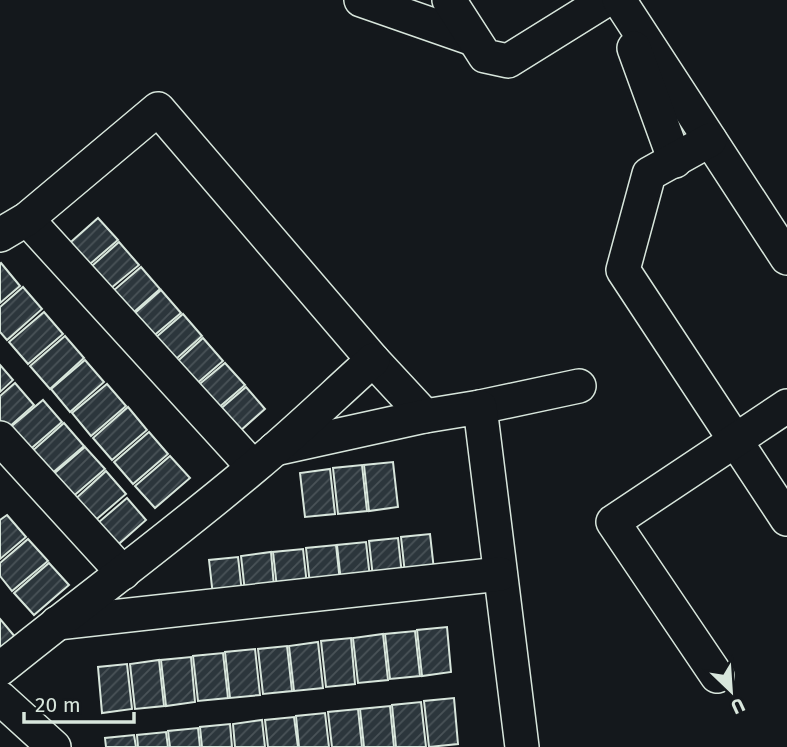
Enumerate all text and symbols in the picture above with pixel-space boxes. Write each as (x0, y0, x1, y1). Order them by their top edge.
north arrow (696, 656, 766, 726)
scale bar (24, 680, 135, 724)
text: 20 m (35, 692, 81, 718)
text: U (728, 693, 748, 719)

